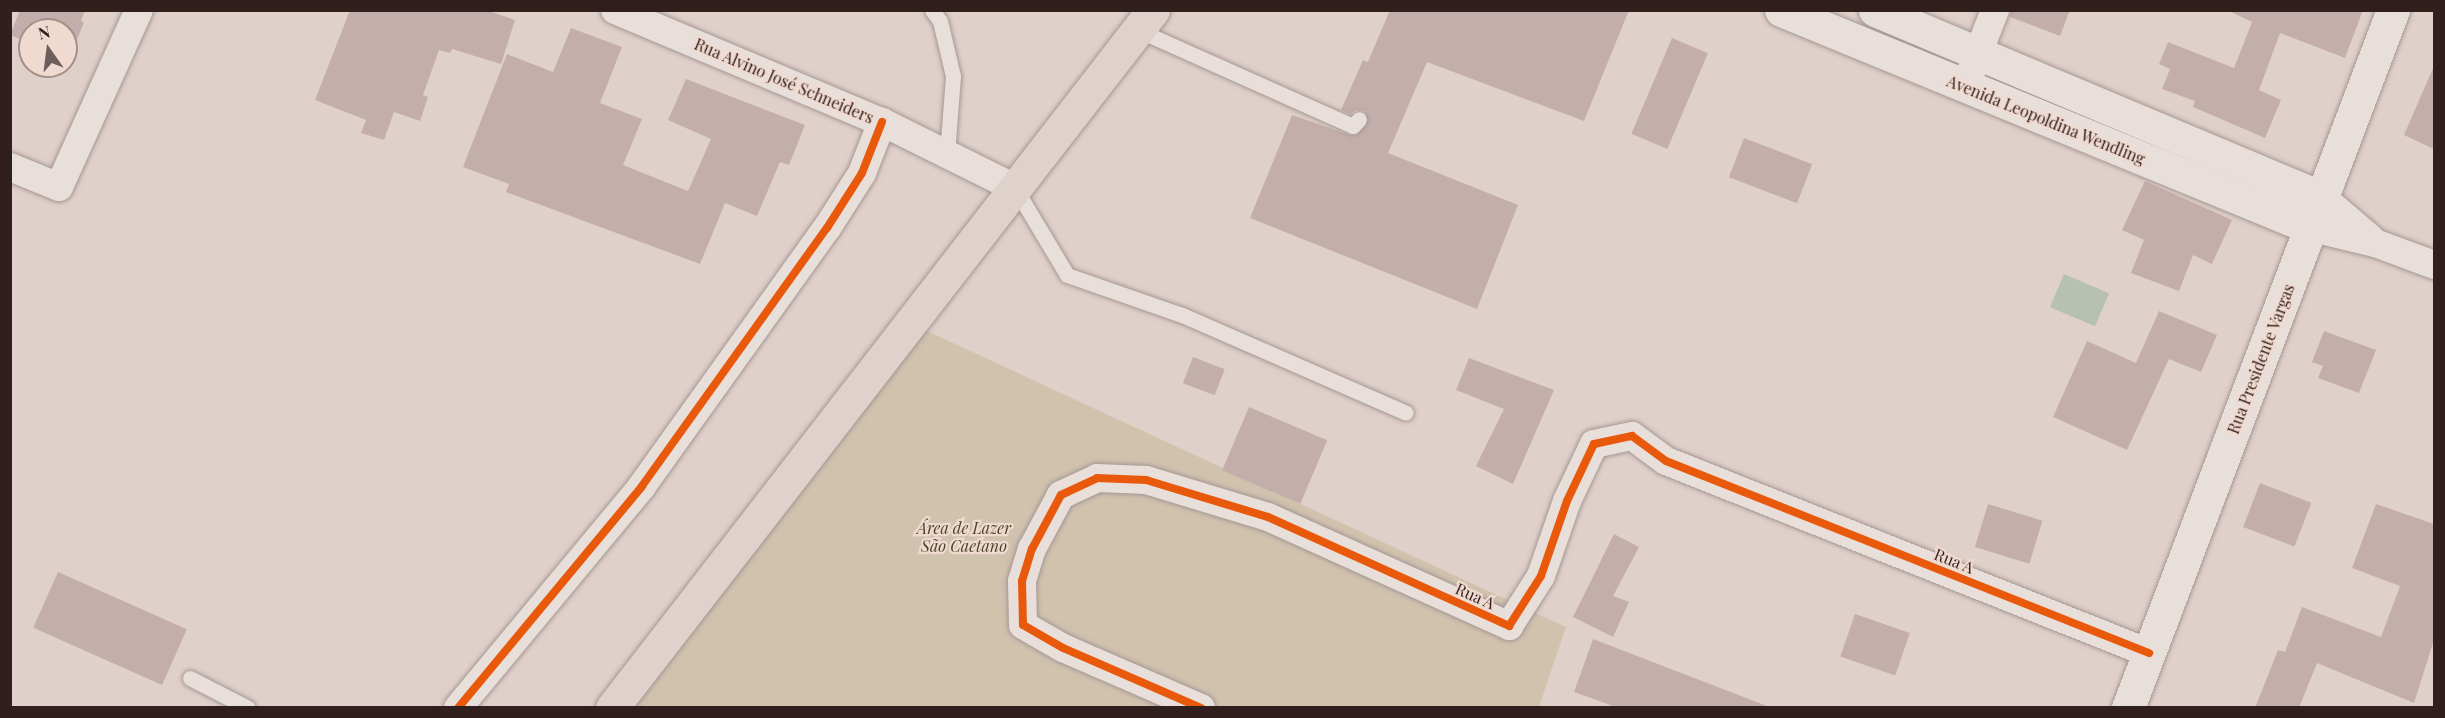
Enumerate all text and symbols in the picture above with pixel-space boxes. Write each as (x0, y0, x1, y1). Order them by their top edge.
north arrow (18, 18, 78, 78)
text: N (36, 20, 52, 44)
street label: Rua Alvino José Schneiders (691, 34, 877, 128)
street label: Avenida Leopoldina Wendling (1944, 71, 2148, 169)
street label: Rua Presidente Vargas (2223, 281, 2299, 437)
park label: Área de Lazer São Caetano (917, 518, 1011, 556)
street label: Rua A (1931, 544, 1977, 578)
street label: Rua A (1452, 579, 1498, 613)

